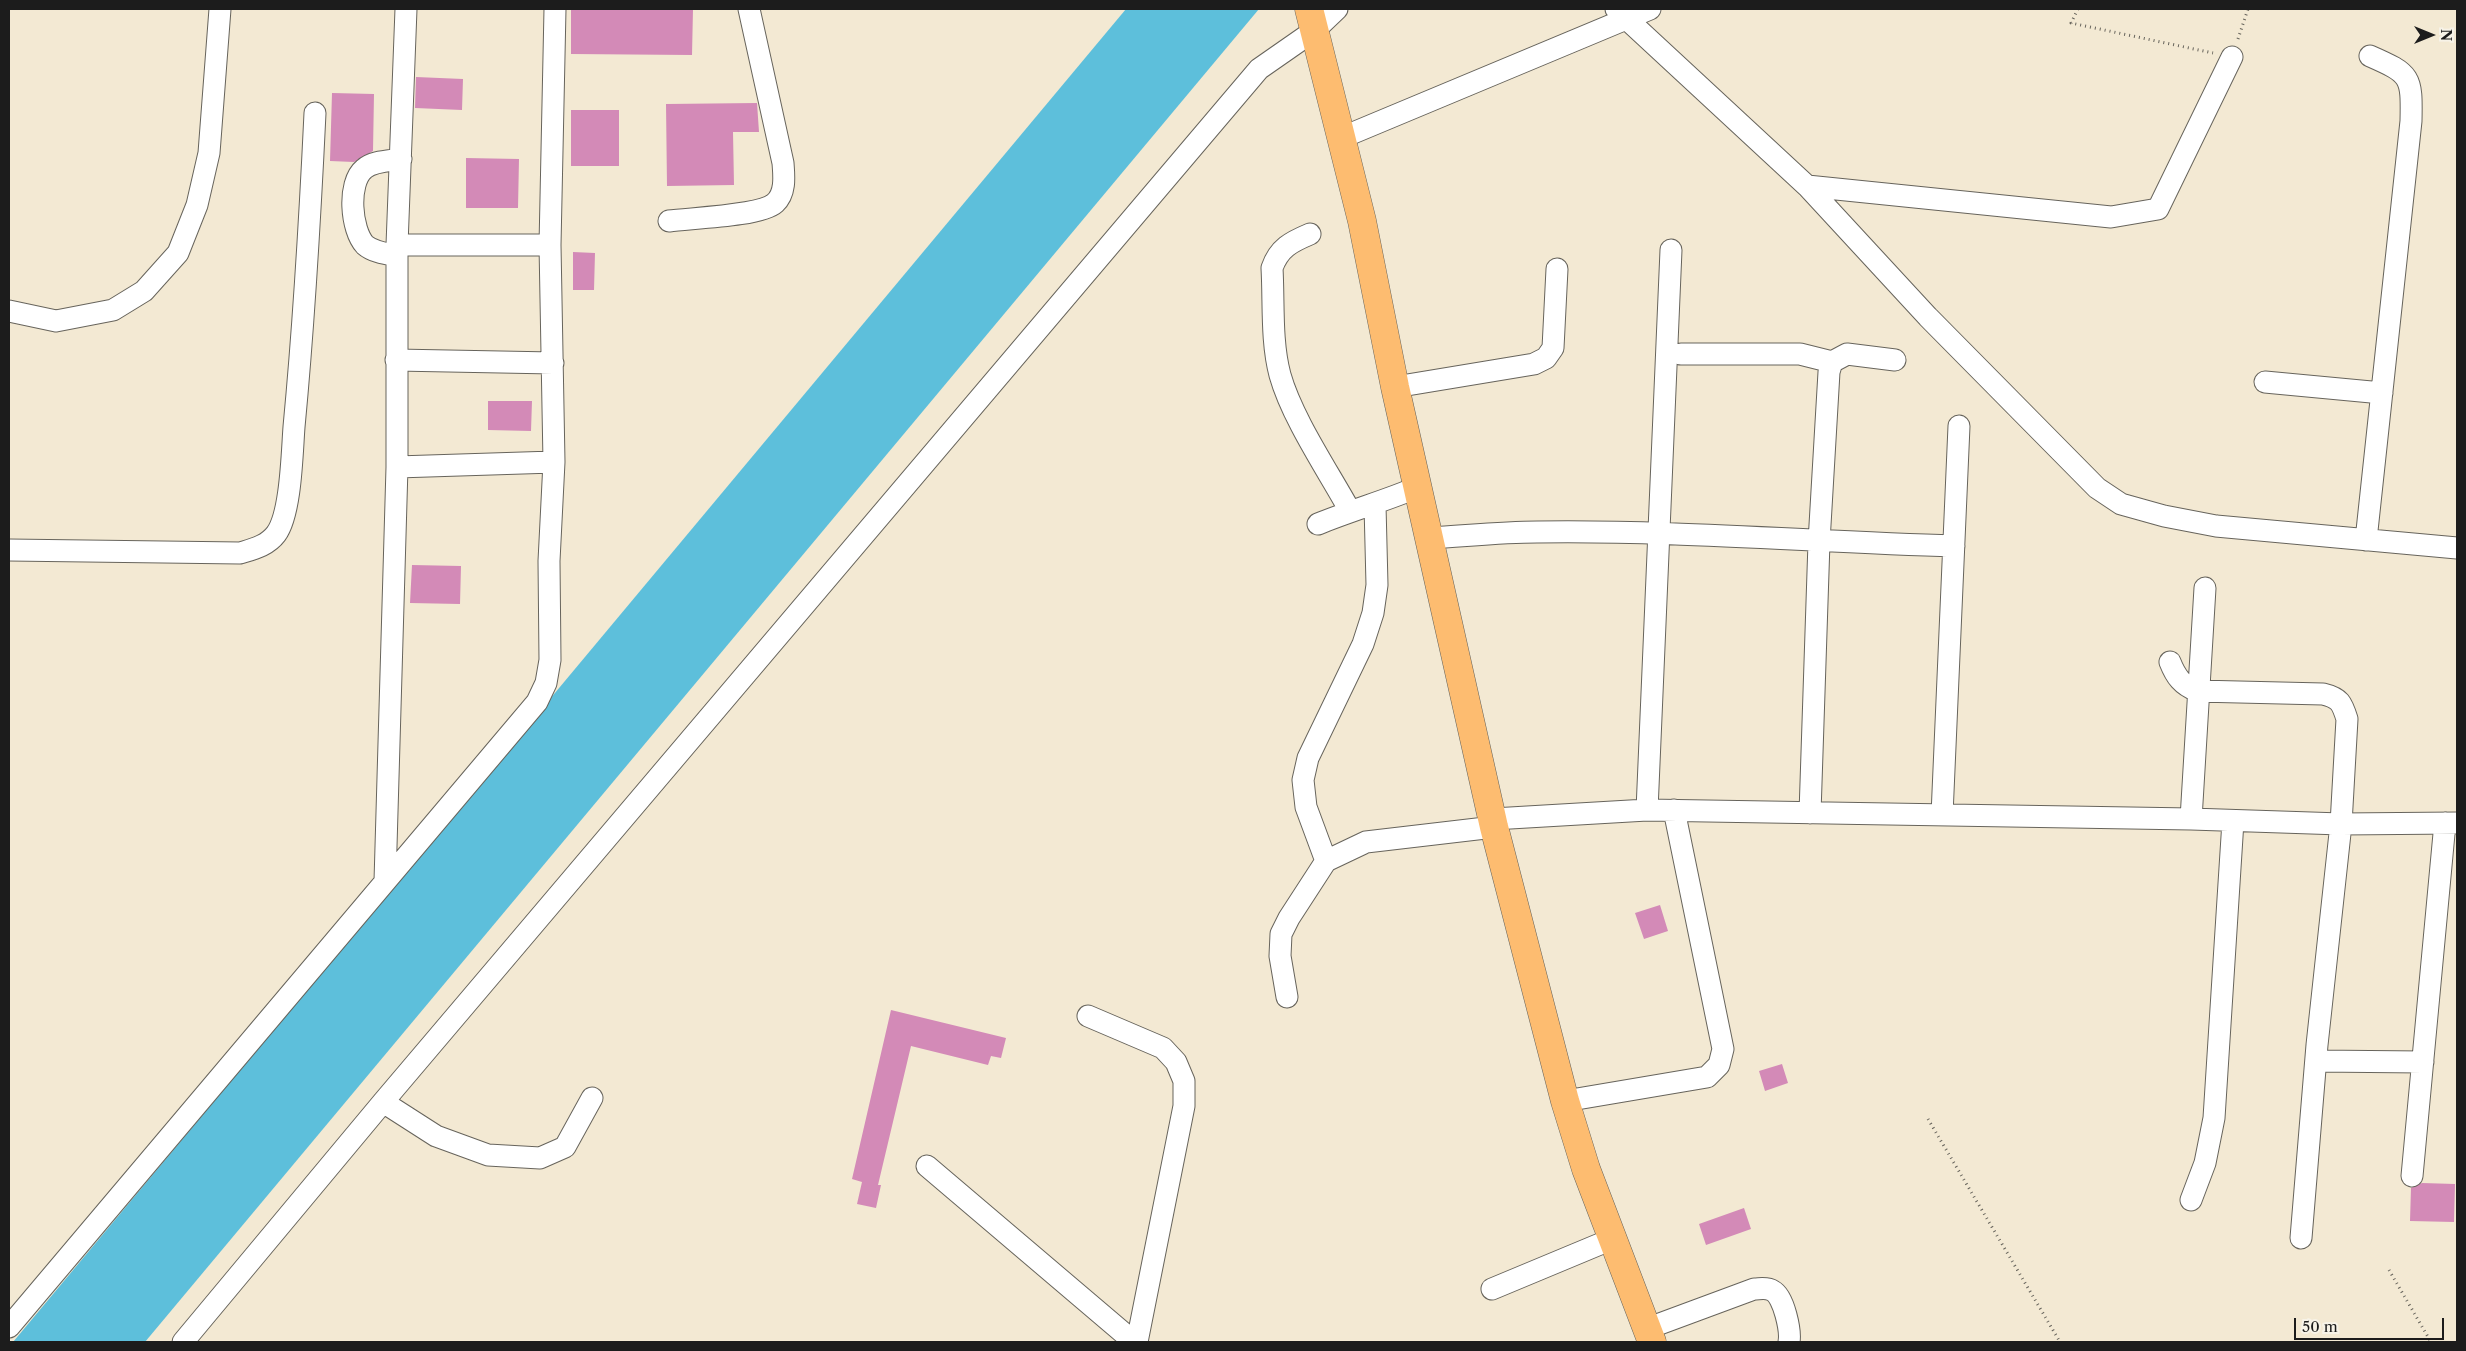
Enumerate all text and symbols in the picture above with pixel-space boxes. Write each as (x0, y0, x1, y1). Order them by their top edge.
north arrow (2406, 10, 2456, 60)
text: N (2437, 29, 2455, 41)
scale bar (2296, 1308, 2446, 1340)
text: 50 m (2302, 1317, 2338, 1336)

